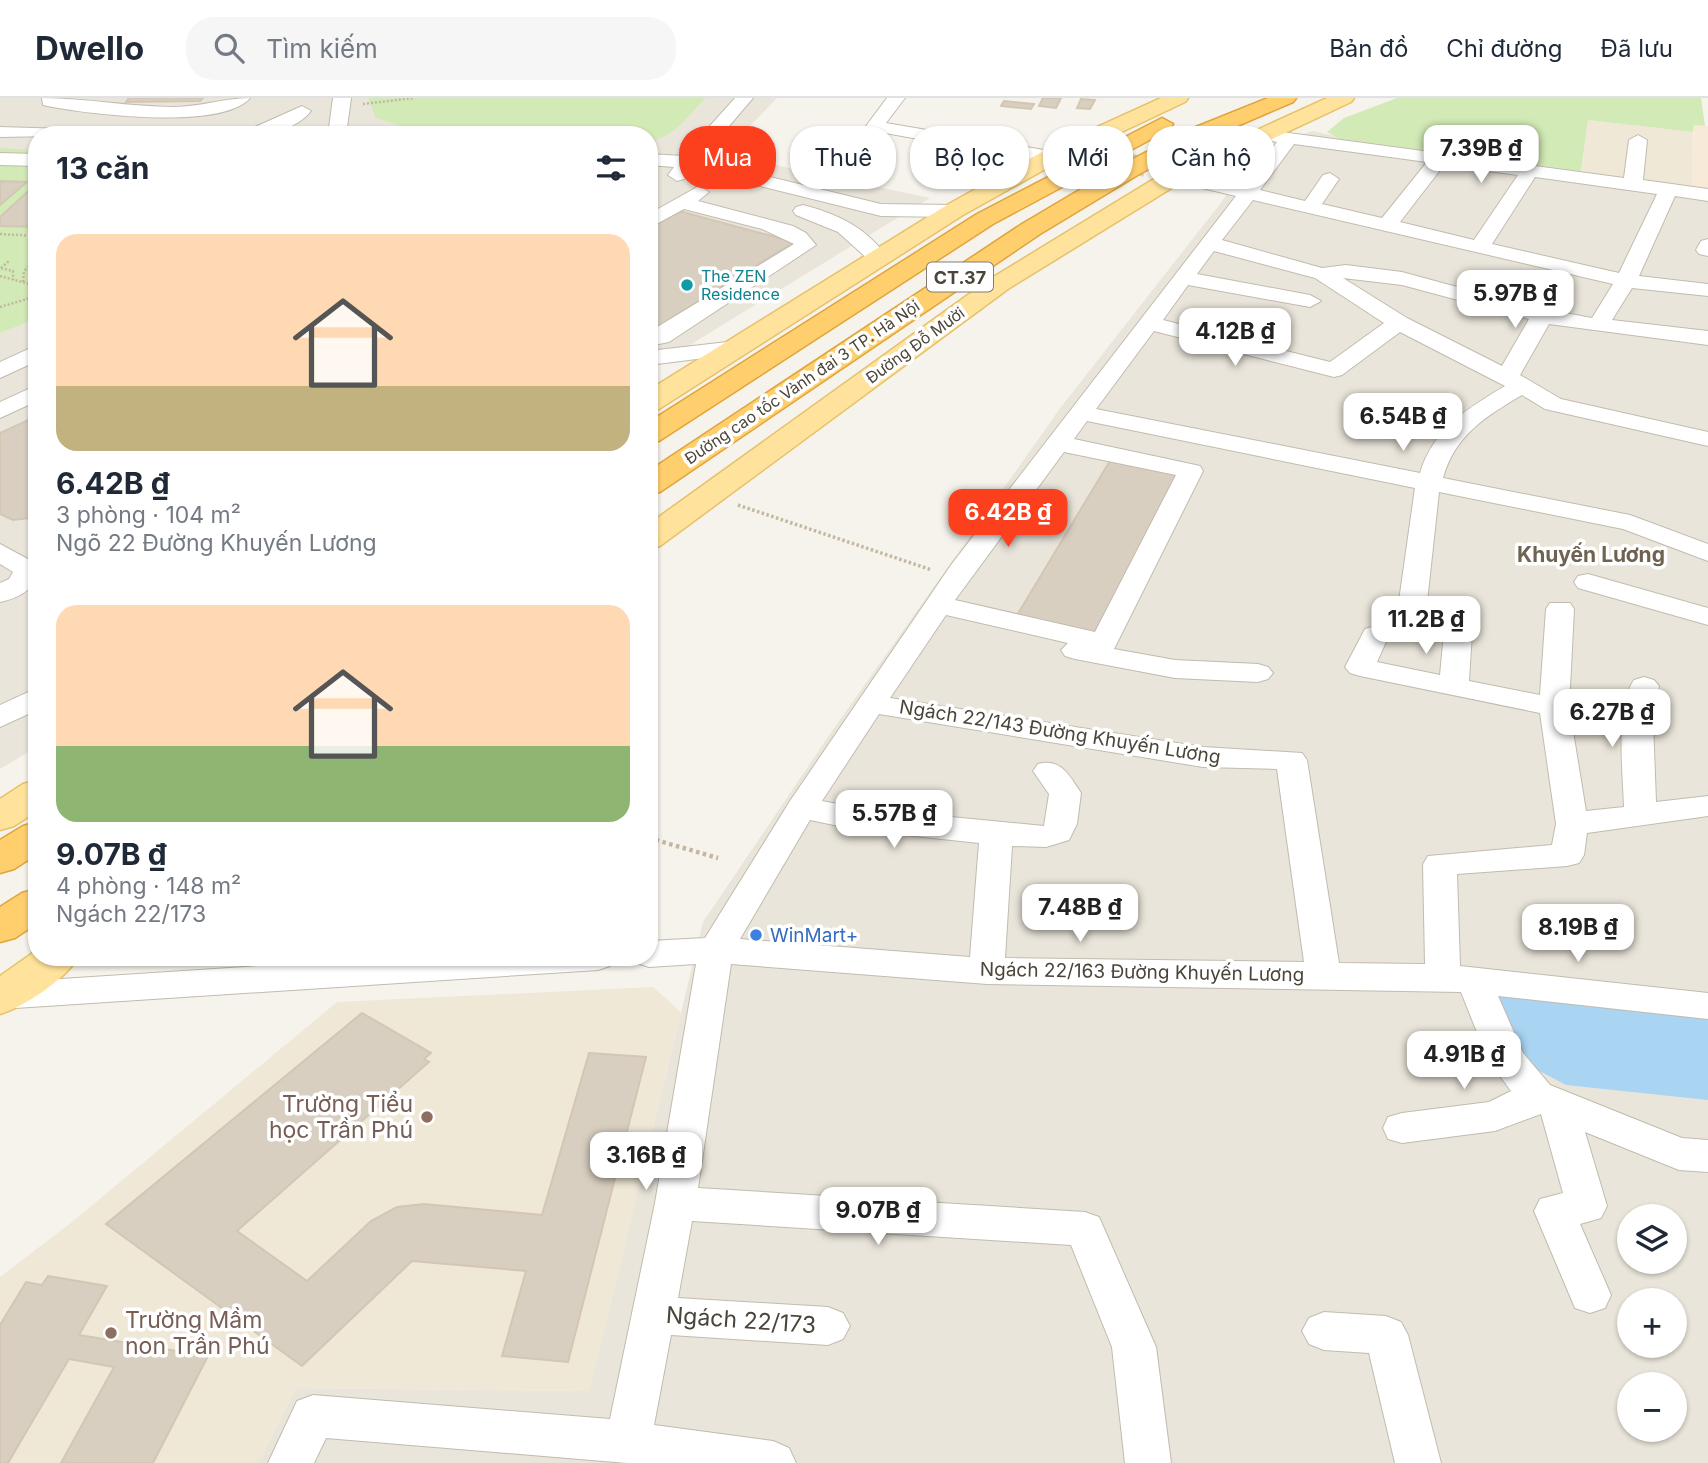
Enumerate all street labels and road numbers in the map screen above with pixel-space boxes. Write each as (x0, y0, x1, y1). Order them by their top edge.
road number: CT.37 (927, 262, 993, 292)
street label: Đường cao tốc Vành đai 3 TP. Hà Nội (681, 296, 923, 468)
street label: Đường Đỗ Mười (862, 302, 968, 388)
street label: Ngách 22/143 Đường Khuyến Lương (898, 695, 1222, 769)
street label: Ngách 22/163 Đường Khuyến Lương (980, 958, 1304, 986)
street label: Ngách 22/173 (665, 1301, 817, 1339)

